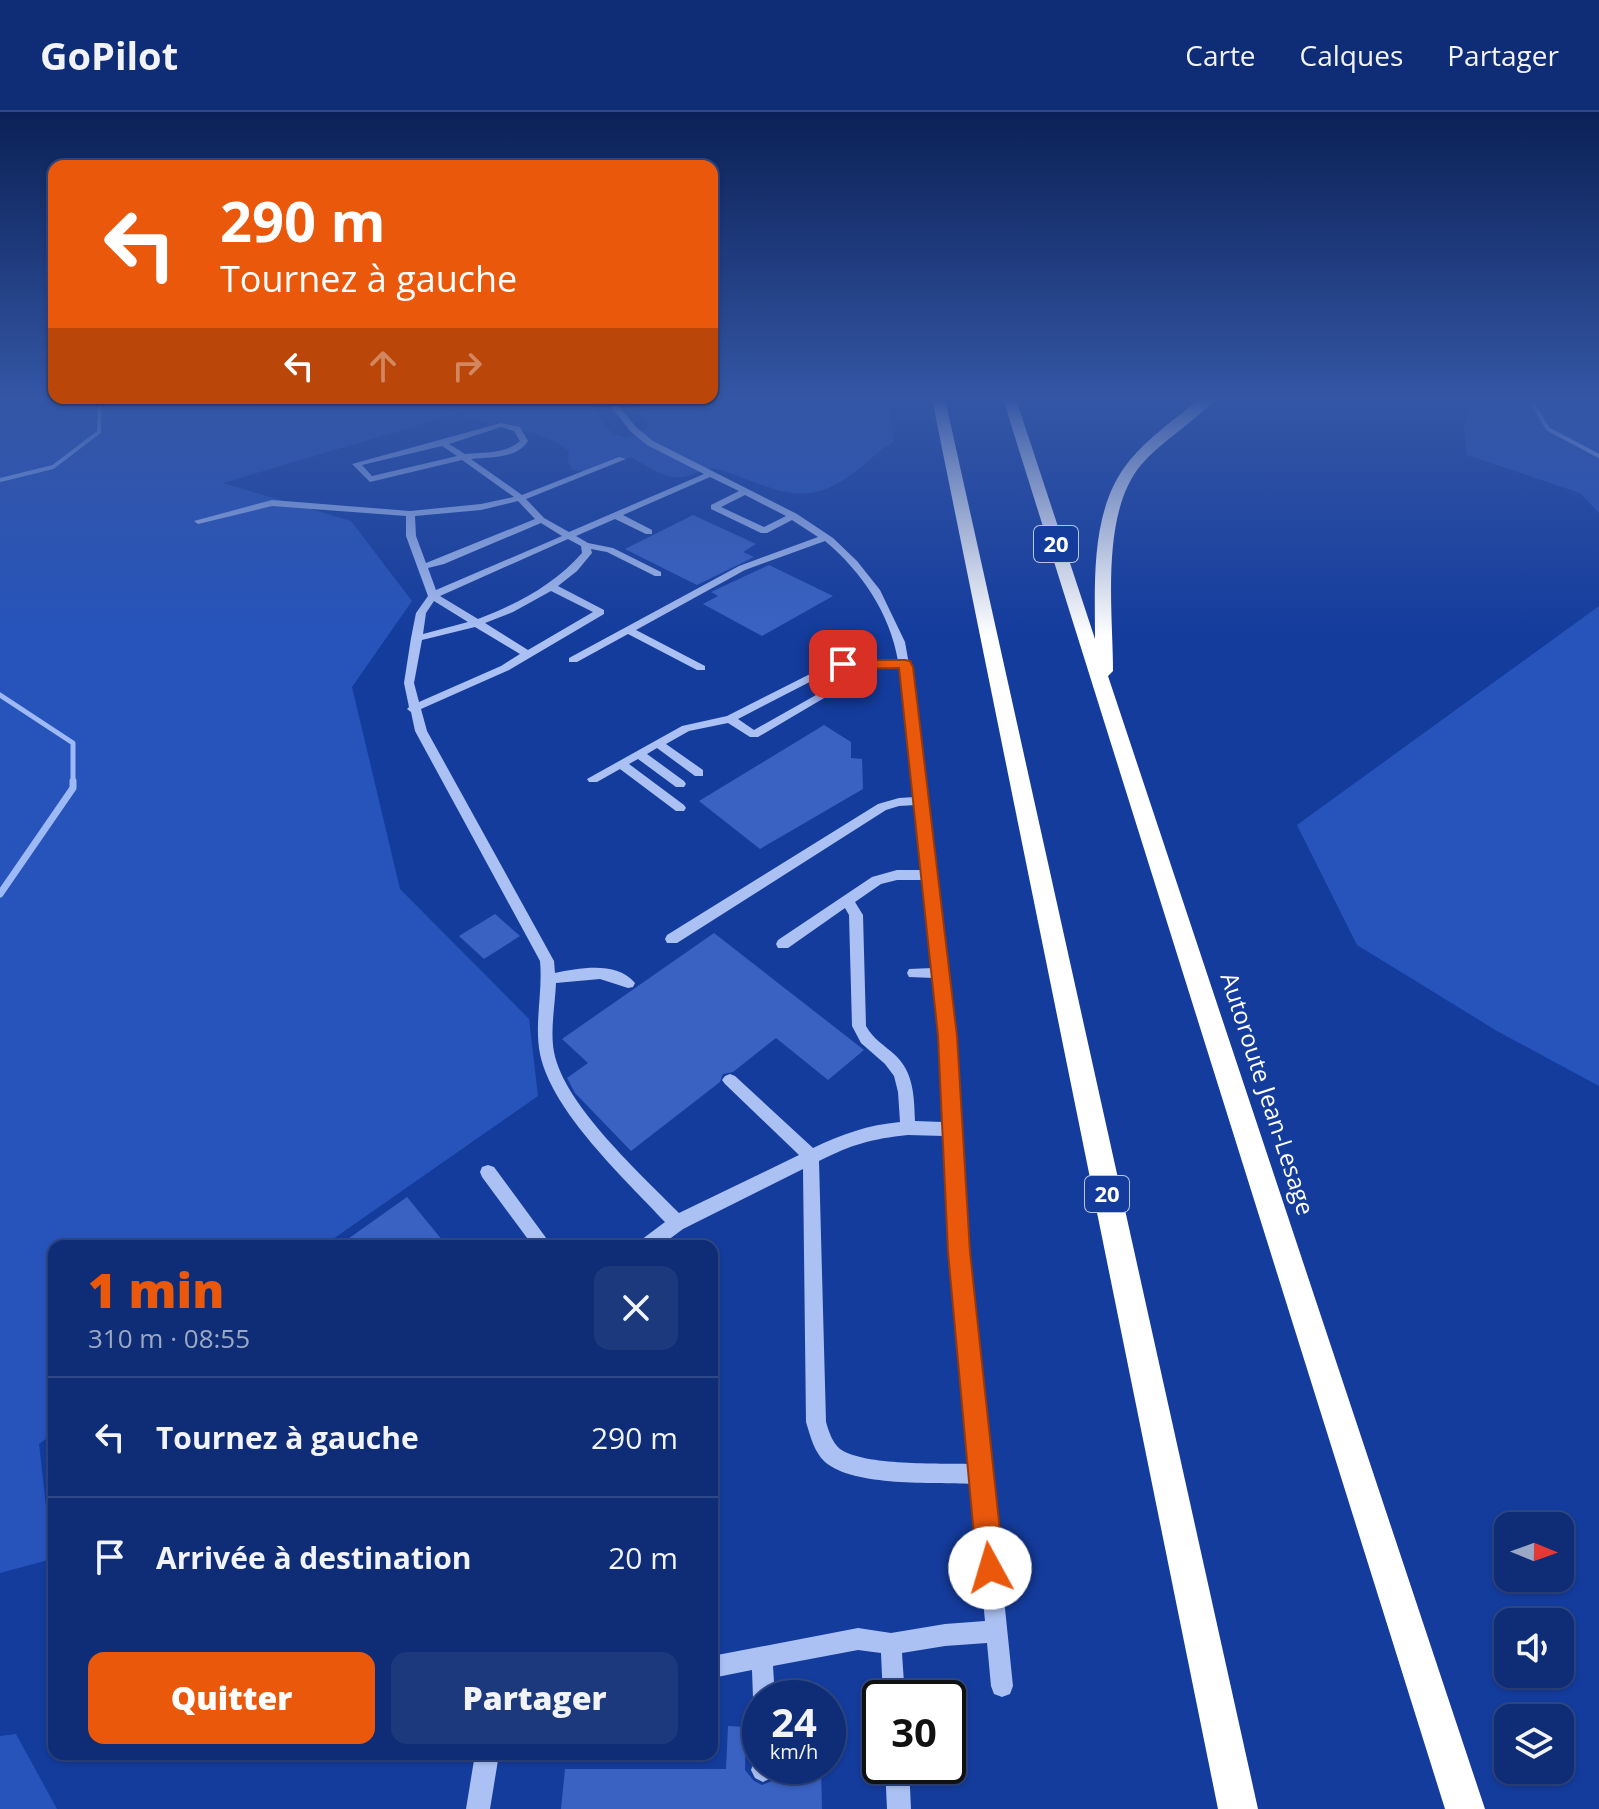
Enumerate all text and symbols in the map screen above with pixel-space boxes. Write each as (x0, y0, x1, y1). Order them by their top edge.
text: GoPilot (40, 29, 178, 81)
text: Carte (1185, 36, 1256, 74)
text: Calques (1300, 36, 1403, 74)
text: Partager (1447, 36, 1559, 74)
text: 290 m (220, 182, 386, 258)
icon: left (88, 192, 192, 296)
text: Tournez à gauche (220, 254, 517, 303)
icon: left (277, 344, 321, 388)
icon: ahead (361, 344, 405, 388)
icon: right (445, 344, 489, 388)
road number: 20 (1034, 526, 1078, 562)
pin (809, 630, 877, 698)
icon: arrive (821, 642, 865, 686)
street label: Autoroute Jean-Lesage (1214, 968, 1323, 1219)
road number: 20 (1085, 1176, 1129, 1212)
text: 1 min (88, 1257, 224, 1322)
button: close (594, 1266, 678, 1350)
text: 310 m · 08:55 (88, 1320, 250, 1356)
icon: left (88, 1415, 132, 1459)
text: Tournez à gauche (156, 1417, 419, 1458)
text: 290 m (591, 1417, 678, 1458)
north arrow (1494, 1512, 1574, 1592)
map controls (1494, 1512, 1574, 1784)
position arrow (948, 1526, 1032, 1610)
icon: arrive (88, 1535, 132, 1579)
text: Arrivée à destination (156, 1537, 471, 1578)
text: 20 m (608, 1537, 678, 1578)
button: sound (1494, 1608, 1574, 1688)
button: Quitter (88, 1652, 375, 1744)
button: Partager (391, 1652, 678, 1744)
speed limit sign: 30 (862, 1680, 966, 1784)
text: 24 (771, 1694, 817, 1749)
button: layers (1494, 1704, 1574, 1784)
text: km/h (770, 1738, 818, 1765)

